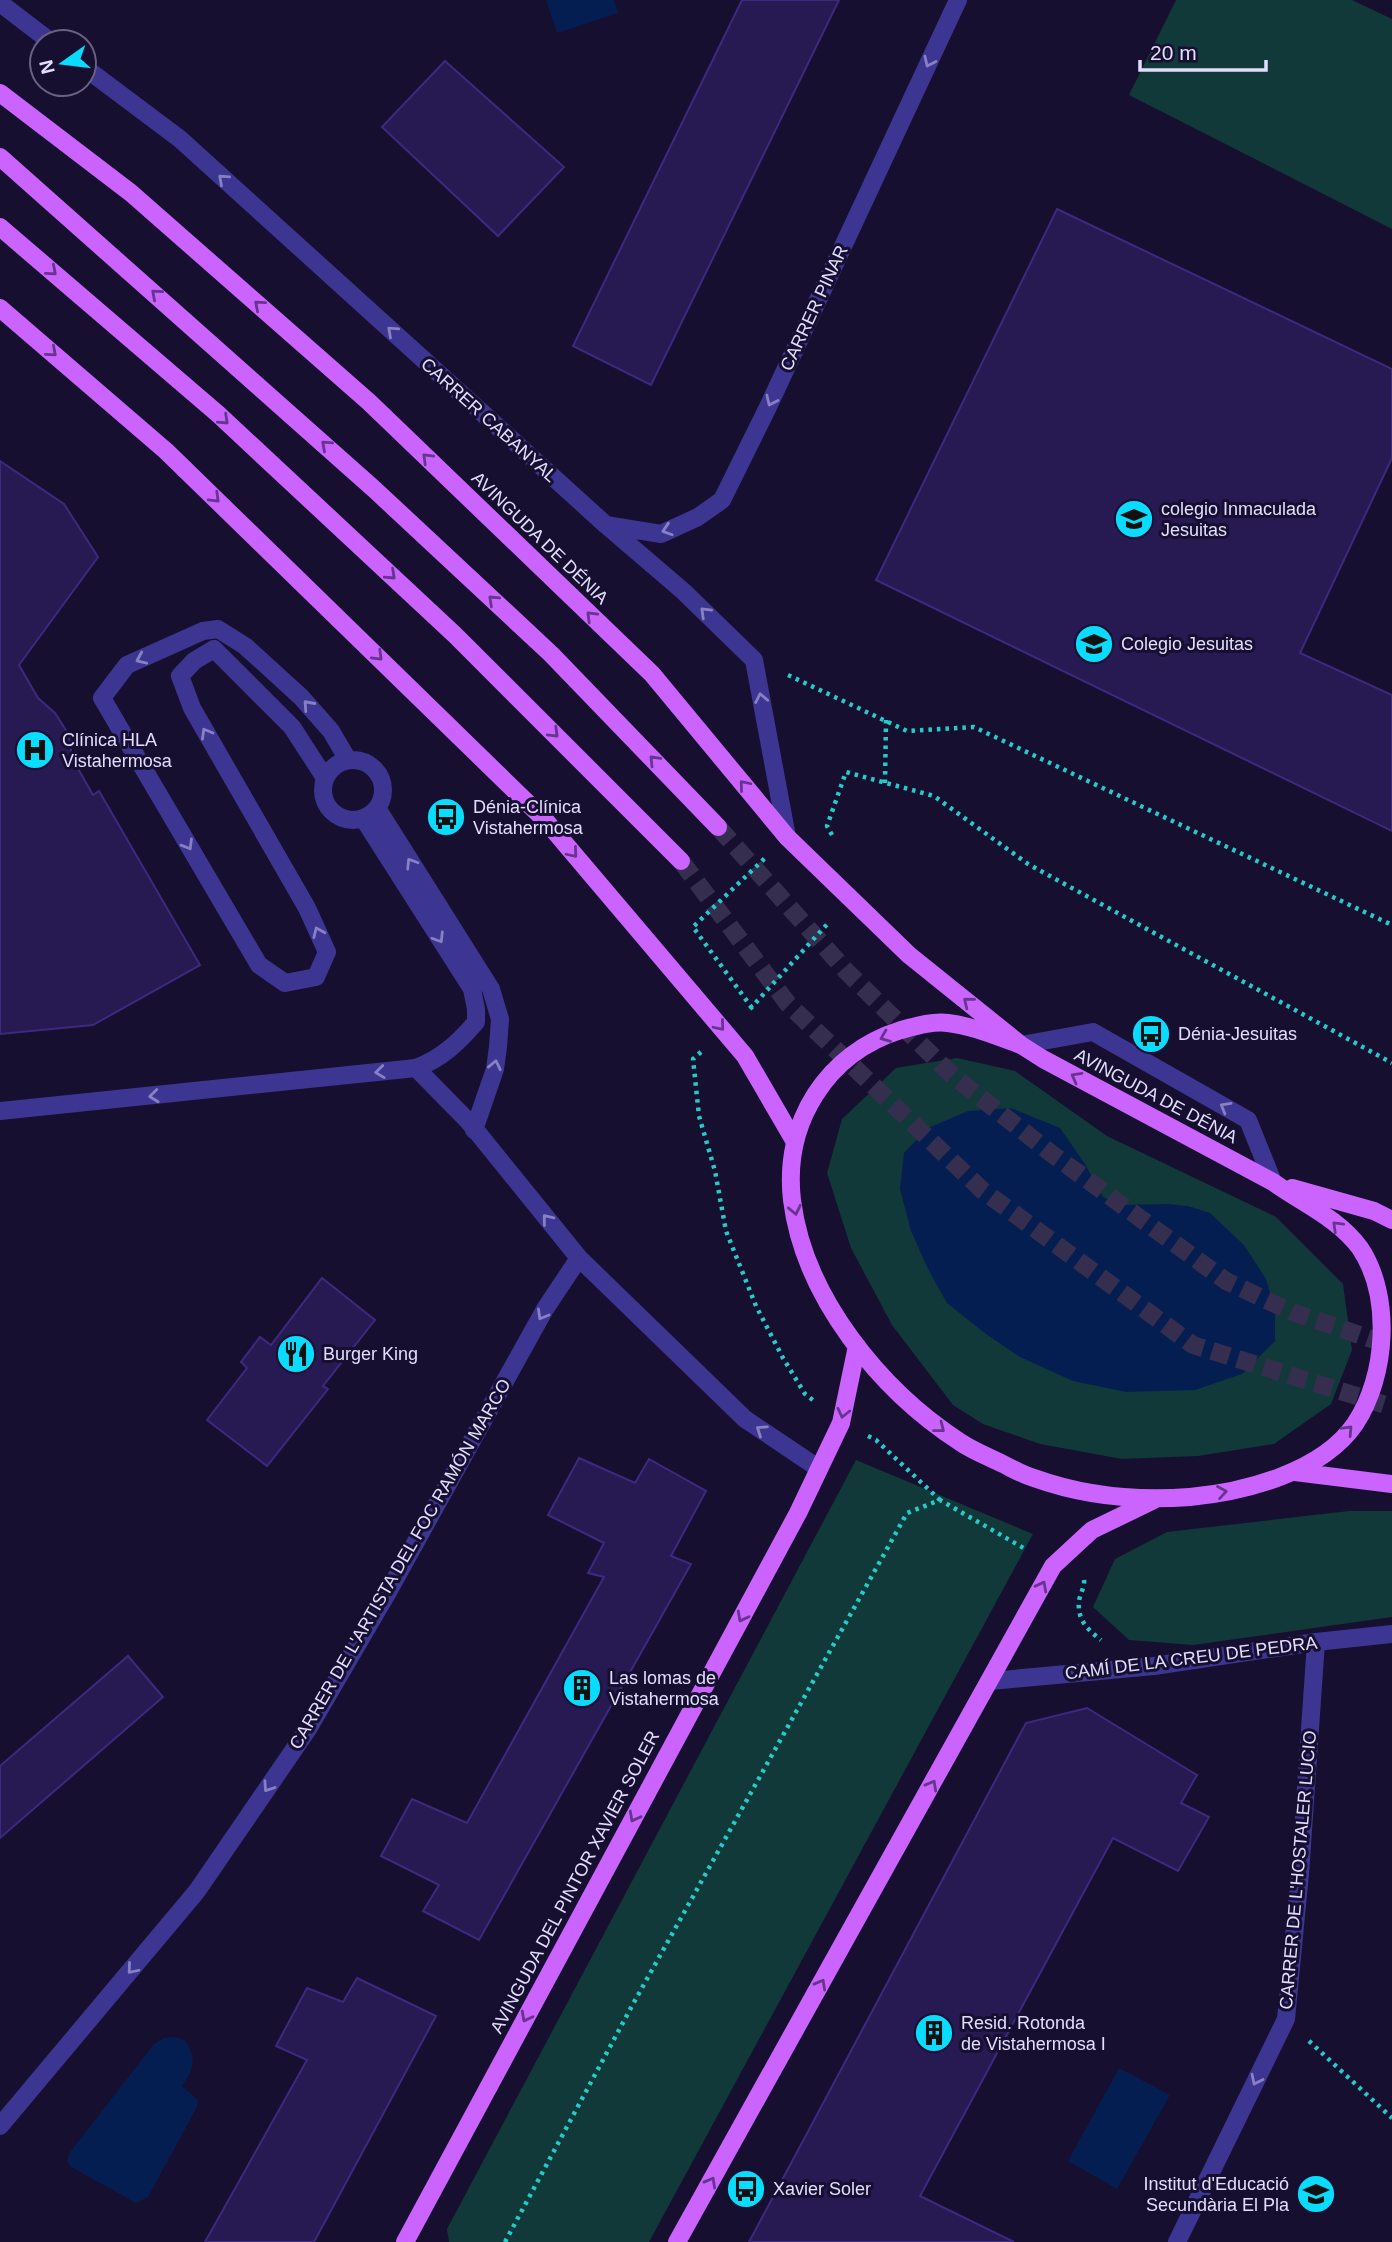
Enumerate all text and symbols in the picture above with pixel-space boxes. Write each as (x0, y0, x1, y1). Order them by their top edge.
north arrow (28, 28, 98, 98)
scale bar (1140, 28, 1266, 72)
text: 20 m (1150, 41, 1197, 64)
one-way arrow (923, 55, 937, 67)
text: N (35, 58, 59, 76)
one-way arrow (218, 174, 231, 187)
street label: CARRER PINAR (776, 242, 852, 374)
one-way arrow (44, 263, 57, 275)
one-way arrow (151, 290, 164, 302)
one-way arrow (254, 301, 267, 313)
one-way arrow (387, 327, 400, 340)
one-way arrow (43, 344, 56, 356)
street label: CARRER CABANYAL (417, 354, 561, 486)
one-way arrow (765, 394, 779, 406)
one-way arrow (216, 411, 229, 424)
one-way arrow (321, 441, 334, 453)
one-way arrow (423, 454, 436, 467)
street label: AVINGUDA DE DÉNIA (468, 468, 612, 608)
one-way arrow (207, 489, 220, 502)
school or university icon: colegio Inmaculada Jesuitas (1113, 498, 1155, 540)
place label: colegio Inmaculada Jesuitas (1161, 499, 1317, 540)
one-way arrow (662, 521, 674, 536)
one-way arrow (382, 567, 395, 579)
one-way arrow (488, 595, 501, 608)
one-way arrow (701, 608, 714, 621)
one-way arrow (586, 612, 599, 625)
school or university icon: Colegio Jesuitas (1073, 623, 1115, 665)
place label: Colegio Jesuitas (1121, 634, 1253, 654)
one-way arrow (370, 648, 383, 661)
one-way arrow (136, 651, 148, 665)
one-way arrow (754, 692, 769, 704)
one-way arrow (304, 700, 316, 713)
one-way arrow (546, 724, 559, 737)
one-way arrow (201, 728, 214, 741)
hospital icon: Clínica HLA Vistahermosa (14, 729, 56, 771)
place label: Clínica HLA Vistahermosa (62, 730, 173, 771)
one-way arrow (649, 756, 662, 769)
one-way arrow (739, 780, 752, 792)
bus stop icon: Dénia-Clínica Vistahermosa (425, 796, 467, 838)
place label: Dénia-Clínica Vistahermosa (473, 797, 584, 838)
one-way arrow (180, 837, 193, 850)
one-way arrow (564, 845, 577, 857)
one-way arrow (406, 857, 419, 870)
one-way arrow (312, 926, 326, 939)
one-way arrow (431, 930, 444, 943)
one-way arrow (963, 998, 976, 1010)
bus stop icon: Dénia-Jesuitas (1130, 1013, 1172, 1055)
one-way arrow (711, 1019, 724, 1031)
place label: Dénia-Jesuitas (1178, 1024, 1297, 1044)
one-way arrow (879, 1028, 891, 1042)
street label: AVINGUDA DE DÉNIA (1071, 1045, 1241, 1147)
one-way arrow (486, 1059, 501, 1071)
one-way arrow (374, 1065, 386, 1080)
one-way arrow (1071, 1072, 1084, 1085)
one-way arrow (148, 1088, 159, 1103)
one-way arrow (1220, 1102, 1233, 1115)
one-way arrow (786, 1204, 801, 1216)
one-way arrow (543, 1215, 556, 1227)
one-way arrow (1332, 1221, 1345, 1234)
one-way arrow (537, 1308, 550, 1321)
restaurant icon: Burger King (275, 1333, 317, 1375)
place label: Burger King (323, 1344, 418, 1364)
street label: CARRER DE L'ARTISTA DEL FOC RAMÓN MARCO (284, 1375, 515, 1753)
one-way arrow (836, 1407, 851, 1419)
one-way arrow (933, 1419, 945, 1432)
one-way arrow (756, 1425, 769, 1438)
one-way arrow (1340, 1425, 1352, 1438)
one-way arrow (1216, 1485, 1228, 1500)
one-way arrow (1034, 1580, 1047, 1593)
one-way arrow (737, 1609, 750, 1622)
street label: CAMÍ DE LA CREU DE PEDRA (1064, 1633, 1318, 1683)
building icon: Las lomas de Vistahermosa (561, 1667, 603, 1709)
place label: Las lomas de Vistahermosa (609, 1668, 720, 1709)
street label: AVINGUDA DEL PINTOR XAVIER SOLER (486, 1727, 664, 2037)
street label: CARRER DE L'HOSTALER LUCIO (1276, 1730, 1320, 2010)
one-way arrow (264, 1779, 276, 1792)
one-way arrow (924, 1780, 937, 1792)
one-way arrow (629, 1810, 642, 1822)
one-way arrow (128, 1961, 140, 1974)
one-way arrow (813, 1978, 827, 1991)
one-way arrow (521, 2010, 534, 2022)
building icon: Resid. Rotonda de Vistahermosa I (913, 2012, 955, 2054)
place label: Resid. Rotonda de Vistahermosa I (961, 2013, 1106, 2054)
one-way arrow (1250, 2073, 1264, 2085)
bus stop icon: Xavier Soler (725, 2168, 767, 2210)
school or university icon: Institut d'Educació Secundària El Pla (1295, 2173, 1337, 2215)
place label: Institut d'Educació Secundària El Pla (1143, 2174, 1290, 2215)
one-way arrow (703, 2177, 716, 2190)
place label: Xavier Soler (773, 2179, 871, 2199)

